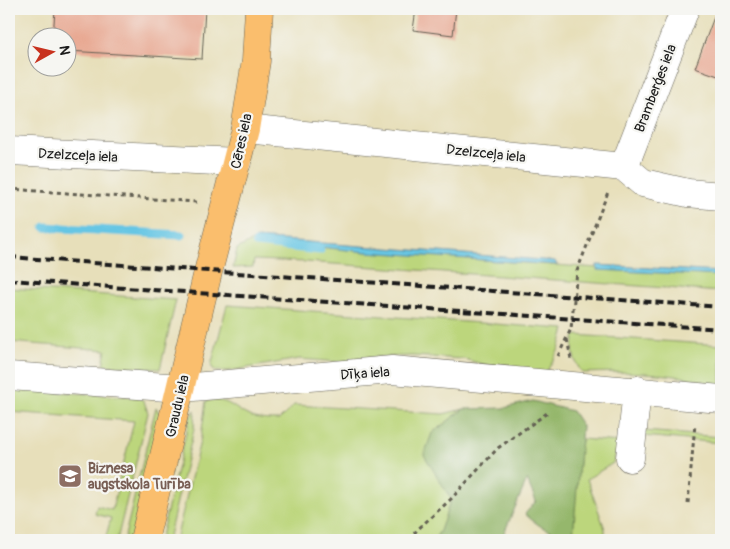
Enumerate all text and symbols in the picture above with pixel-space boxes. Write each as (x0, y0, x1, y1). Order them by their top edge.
north arrow (28, 28, 78, 78)
street label: Bramberģes iela (631, 42, 680, 135)
text: N (55, 44, 73, 56)
street label: Cēres iela (227, 112, 256, 170)
street label: Dzelzceļa iela (445, 141, 527, 167)
street label: Dzelzceļa iela (38, 145, 118, 167)
street label: Dīķa iela (340, 363, 390, 385)
street label: Graudu iela (162, 373, 193, 439)
place label: Biznesa augstskola Turība (88, 460, 191, 493)
school or university icon: Biznesa augstskola Turība (57, 463, 83, 489)

